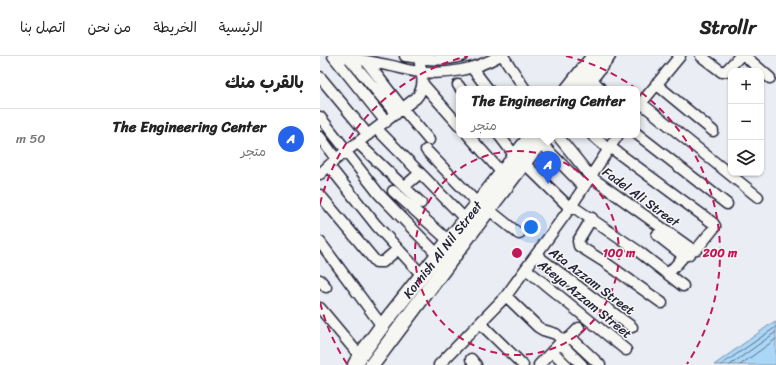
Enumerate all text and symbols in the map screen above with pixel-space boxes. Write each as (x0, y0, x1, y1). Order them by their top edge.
text: Strollr (700, 11, 756, 44)
text: اتصل بنا (20, 15, 66, 40)
text: من نحن (88, 15, 131, 40)
text: الخريطة (153, 15, 197, 40)
text: الرئيسية (219, 15, 263, 40)
text: بالقرب منك (225, 67, 304, 97)
map controls (728, 68, 764, 176)
button: + (728, 68, 764, 104)
popup (456, 86, 640, 138)
text: The Engineering Center (471, 88, 625, 114)
button: − (728, 104, 764, 140)
text: The Engineering Center (113, 114, 266, 140)
text: متجر (471, 114, 497, 137)
text: 50 m (16, 127, 46, 150)
text: A (287, 127, 295, 150)
text: متجر (241, 140, 266, 163)
button: layers (728, 140, 764, 176)
pin: A (535, 151, 561, 184)
street label: Fadel Ali Street (597, 161, 685, 234)
street label: Kornish Al Nil Street (396, 195, 488, 303)
your location (521, 217, 541, 237)
street label: Ata Azzam Street (543, 240, 640, 321)
text: 100 m (603, 242, 636, 264)
text: 200 m (702, 242, 738, 264)
centre of rings (510, 246, 524, 260)
street label: Ateya Azzam Street (532, 253, 638, 345)

